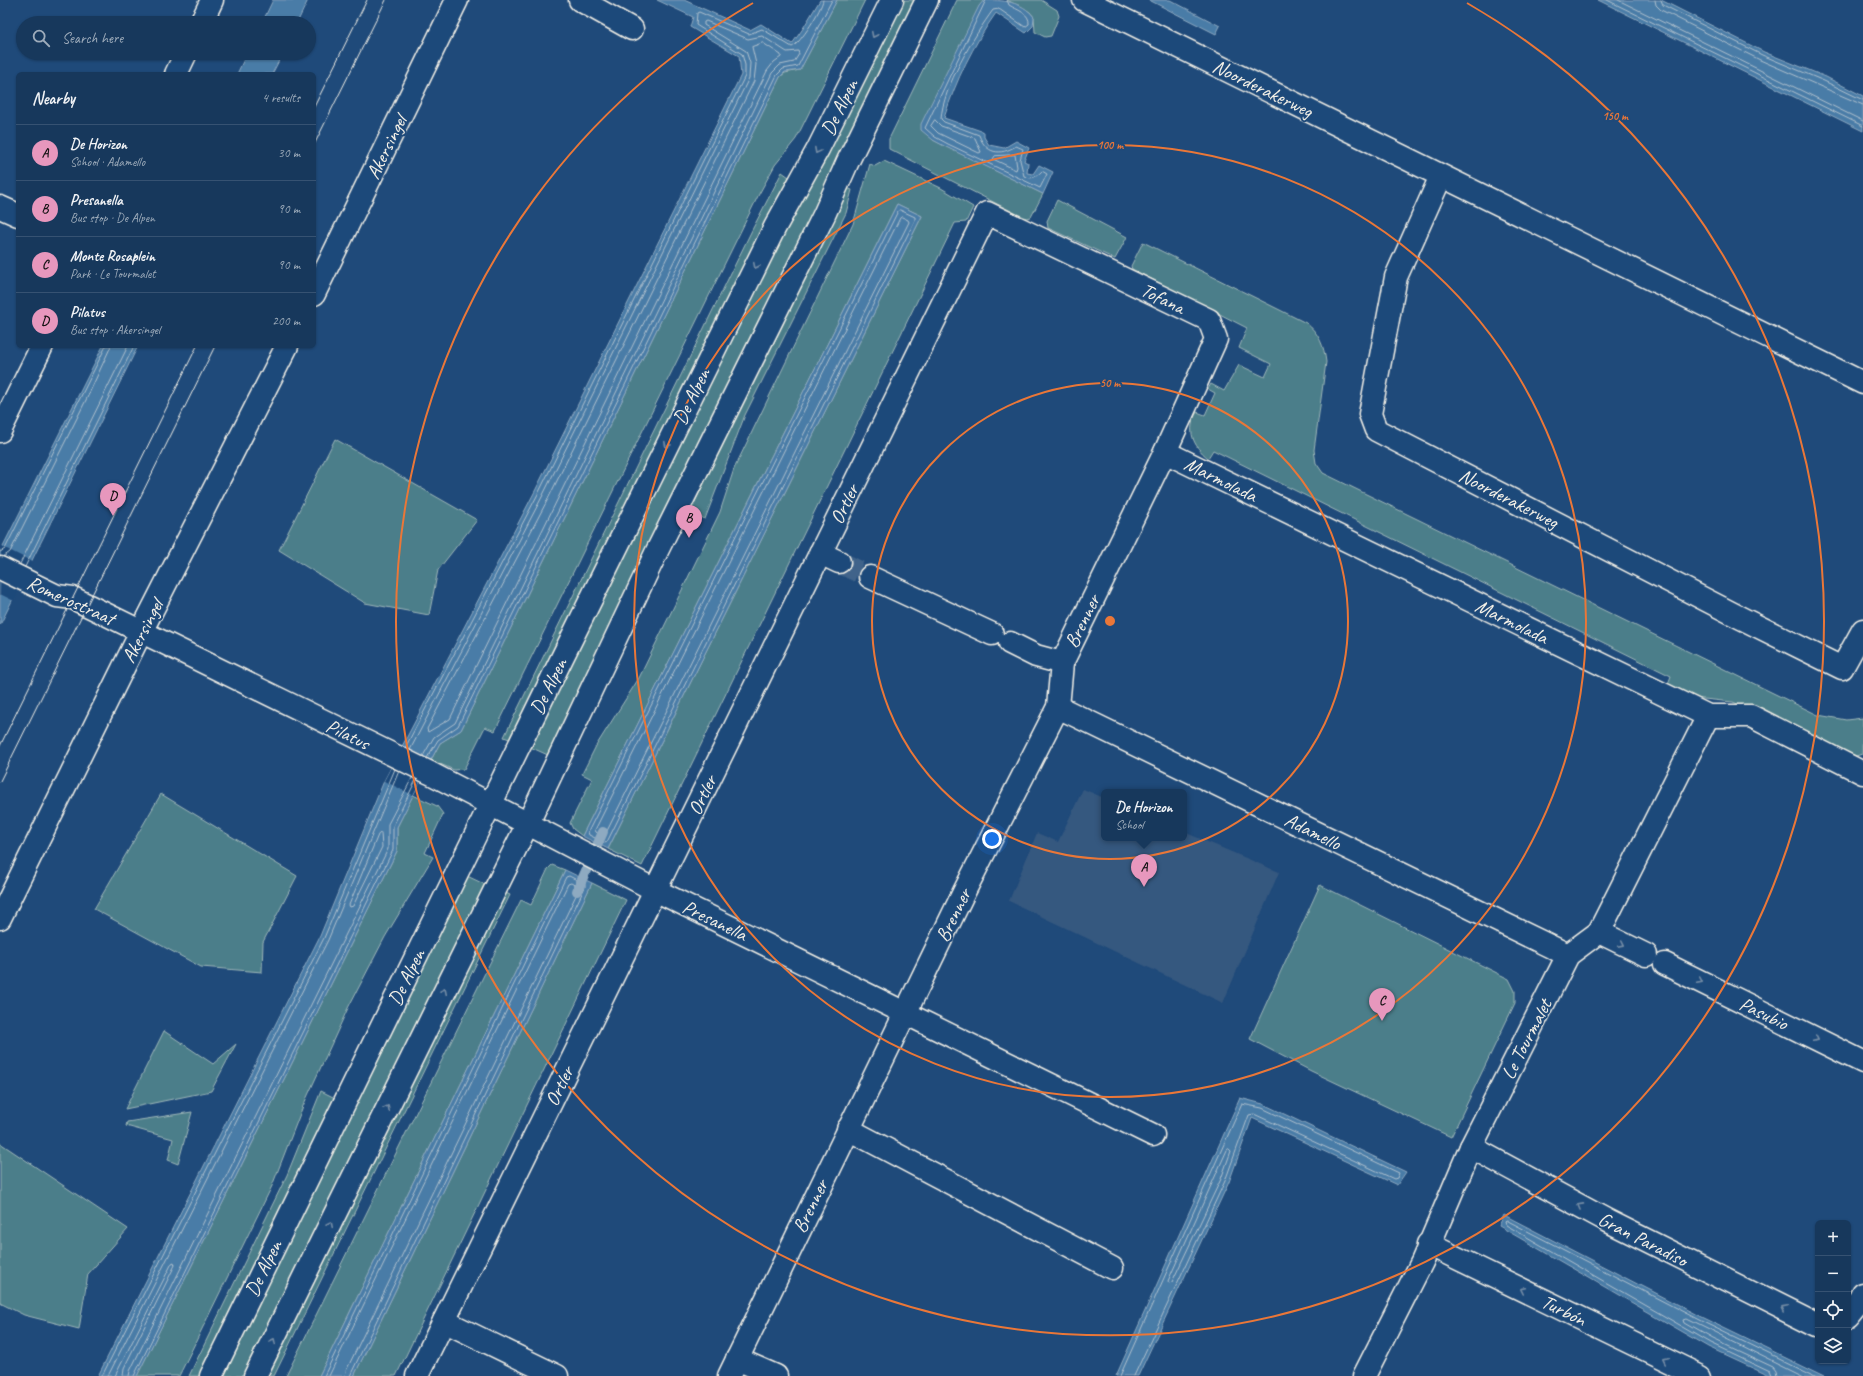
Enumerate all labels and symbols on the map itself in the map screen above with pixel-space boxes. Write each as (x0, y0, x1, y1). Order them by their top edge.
one-way arrow (871, 31, 879, 38)
street label: Noorderakerweg (1209, 53, 1318, 124)
street label: De Alpen (815, 74, 864, 139)
street label: Akersingel (360, 108, 414, 183)
text: 150 m (1602, 108, 1629, 124)
text: 100 m (1097, 137, 1124, 153)
one-way arrow (814, 147, 821, 155)
one-way arrow (753, 262, 760, 269)
street label: Tofana (1137, 277, 1190, 320)
street label: De Alpen (667, 363, 716, 428)
text: 50 m (1100, 375, 1121, 391)
one-way arrow (664, 441, 672, 449)
street label: Marmolada (1180, 451, 1262, 508)
street label: Noorderakerweg (1455, 463, 1564, 535)
street label: Ortler (824, 479, 865, 528)
pin: D (100, 483, 126, 516)
pin: B (676, 505, 702, 538)
street label: Romerostraat (23, 570, 122, 632)
street label: Brenner (1059, 589, 1107, 652)
street label: Akersingel (116, 592, 171, 667)
street label: Marmolada (1471, 593, 1553, 650)
centre of rings (1103, 614, 1117, 628)
street label: De Alpen (524, 653, 573, 718)
street label: Pilatus (322, 713, 376, 757)
street label: Ortler (682, 770, 723, 819)
street label: Adamello (1281, 807, 1346, 856)
your location (982, 829, 1002, 849)
pin: A (1131, 854, 1157, 887)
street label: Brenner (930, 883, 978, 946)
street label: Presanella (678, 894, 752, 947)
one-way arrow (1618, 939, 1626, 947)
street label: De Alpen (382, 944, 431, 1009)
one-way arrow (1695, 976, 1703, 984)
one-way arrow (439, 987, 447, 995)
pin: C (1369, 988, 1395, 1021)
street label: Pasubio (1735, 991, 1793, 1036)
street label: Le Tourmalet (1496, 993, 1558, 1083)
one-way arrow (1812, 1034, 1819, 1042)
street label: Ortler (539, 1061, 580, 1110)
one-way arrow (382, 1104, 390, 1112)
street label: Brenner (787, 1174, 835, 1237)
one-way arrow (1577, 1203, 1584, 1211)
street label: Gran Paradiso (1594, 1206, 1693, 1273)
one-way arrow (325, 1221, 333, 1229)
street label: De Alpen (239, 1235, 288, 1300)
one-way arrow (1520, 1287, 1527, 1295)
street label: Turbón (1537, 1289, 1591, 1332)
one-way arrow (1780, 1306, 1787, 1314)
one-way arrow (268, 1338, 276, 1345)
one-way arrow (1662, 1356, 1669, 1364)

